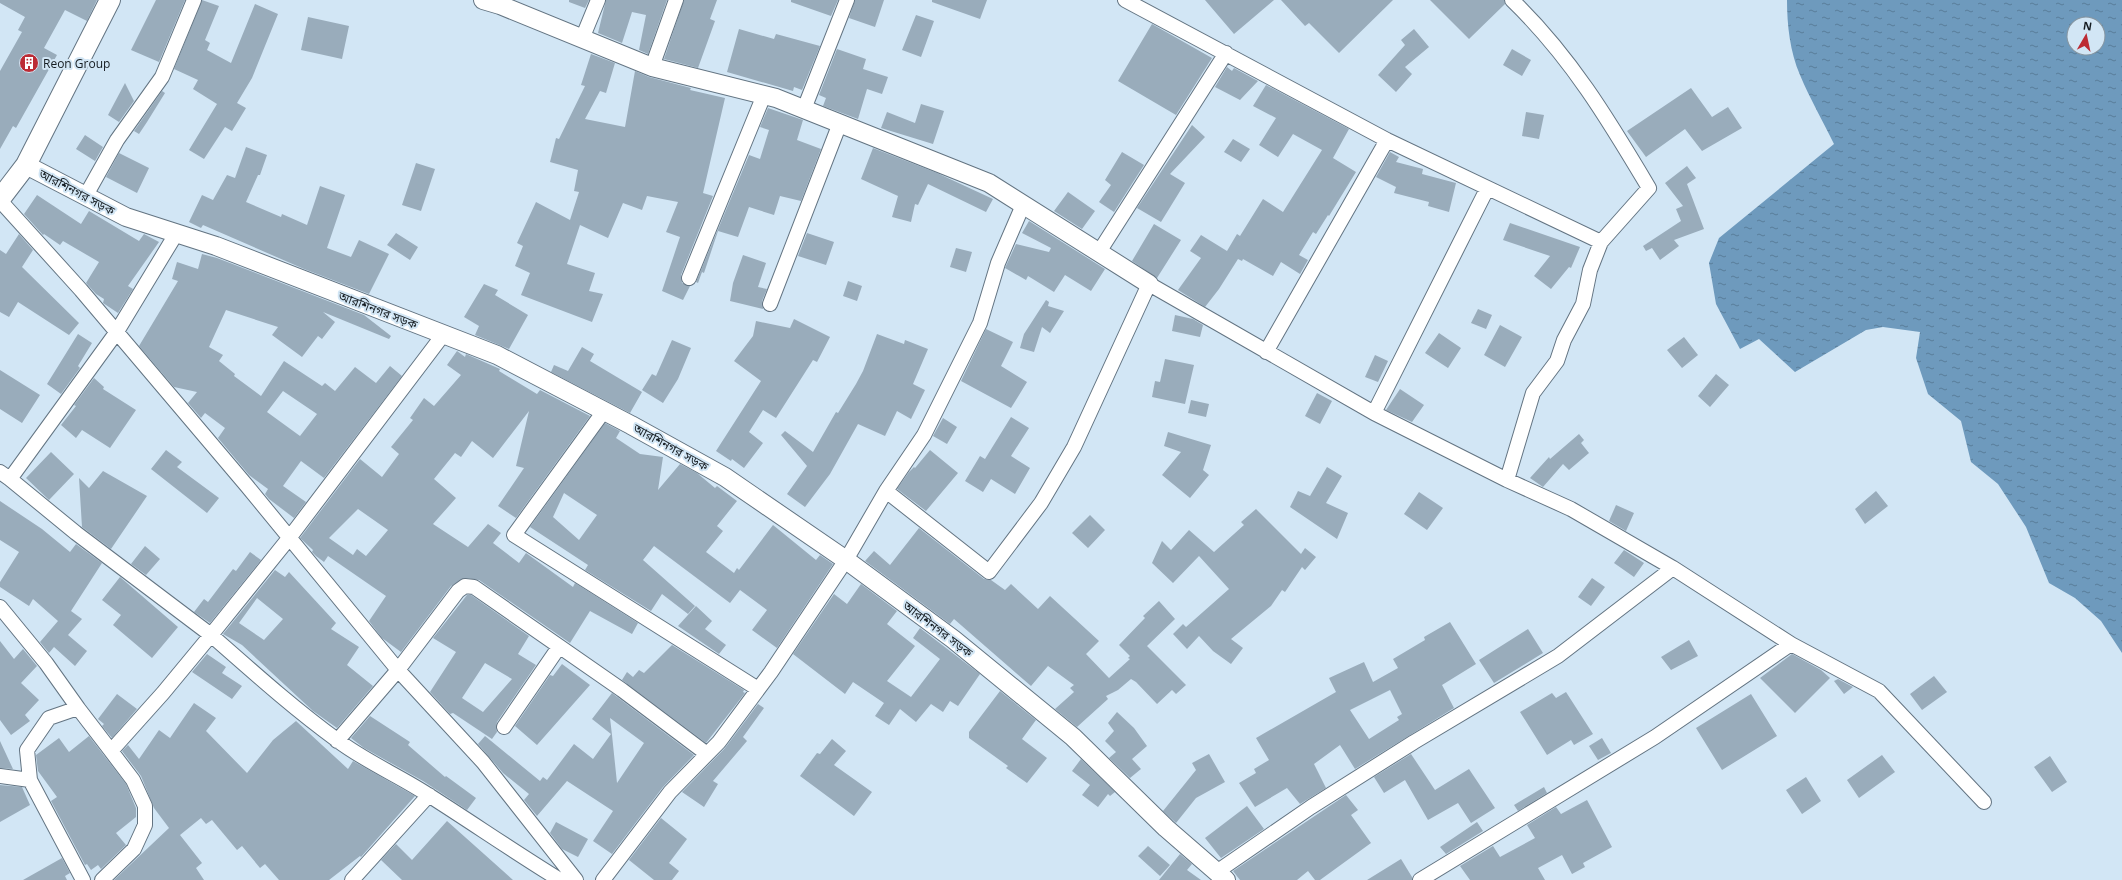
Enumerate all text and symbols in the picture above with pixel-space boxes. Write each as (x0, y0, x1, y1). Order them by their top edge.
north arrow (2066, 16, 2106, 56)
text: N (2082, 18, 2093, 34)
building icon: Reon Group (18, 52, 40, 74)
place label: Reon Group (43, 55, 110, 72)
street label: আরশিনগর সড়ক (35, 164, 118, 219)
street label: আরশিনগর সড়ক (335, 287, 420, 333)
street label: আরশিনগর সড়ক (630, 419, 712, 475)
street label: আরশিনগর সড়ক (899, 597, 977, 661)

